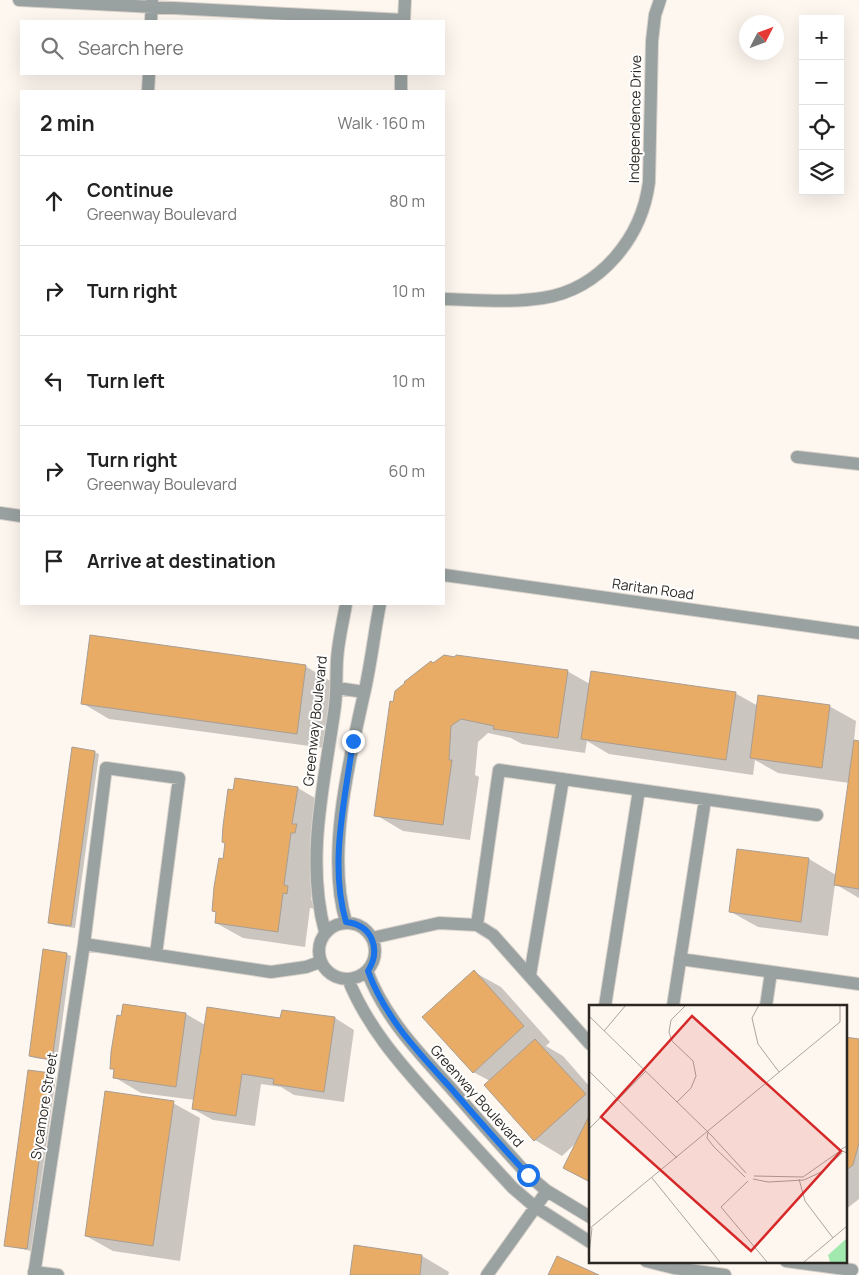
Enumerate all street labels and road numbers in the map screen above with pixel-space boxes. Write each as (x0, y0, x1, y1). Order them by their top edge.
street label: Independence Drive (624, 55, 645, 183)
street label: Raritan Road (611, 573, 695, 604)
street label: Greenway Boulevard (298, 655, 331, 787)
street label: Greenway Boulevard (426, 1041, 528, 1151)
street label: Sycamore Street (26, 1051, 61, 1161)

